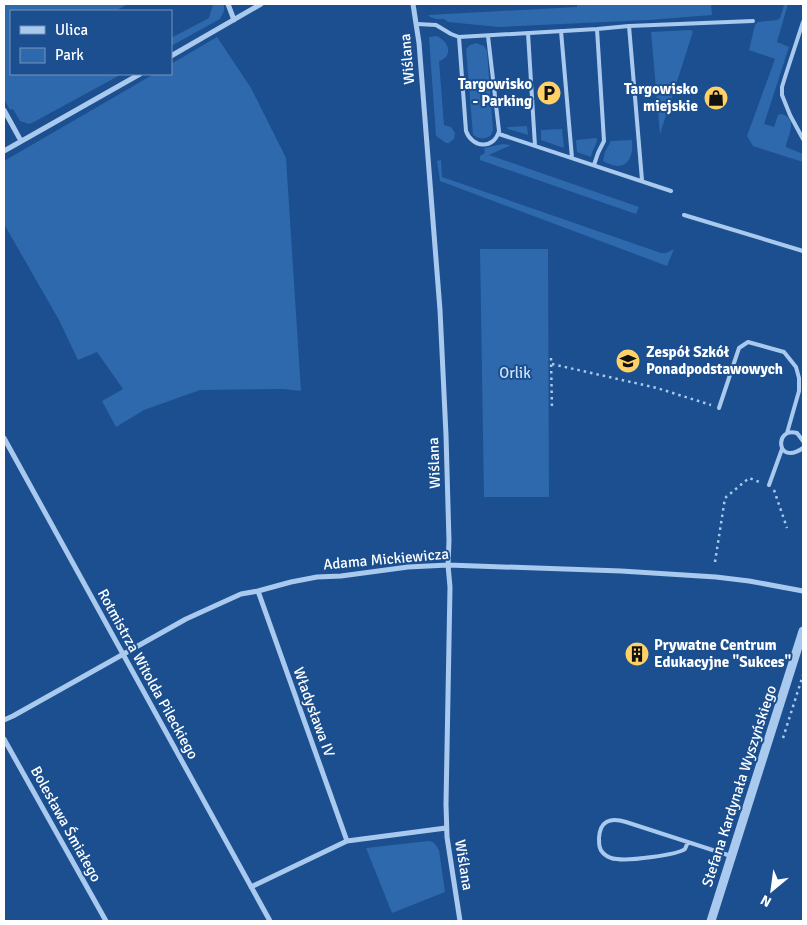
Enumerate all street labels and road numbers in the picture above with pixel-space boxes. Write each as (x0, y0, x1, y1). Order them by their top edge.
street label: Wiślana (396, 33, 418, 85)
street label: Wiślana (424, 437, 444, 489)
street label: Adama Mickiewicza (322, 545, 450, 573)
street label: Rotmistrza Witolda Pileckiego (94, 586, 202, 762)
street label: Władysława IV (289, 665, 339, 760)
street label: Stefana Kardynała Wyszyńskiego (698, 683, 780, 889)
street label: Bolesława Śmiałego (27, 763, 106, 885)
street label: Wiślana (451, 838, 477, 892)

